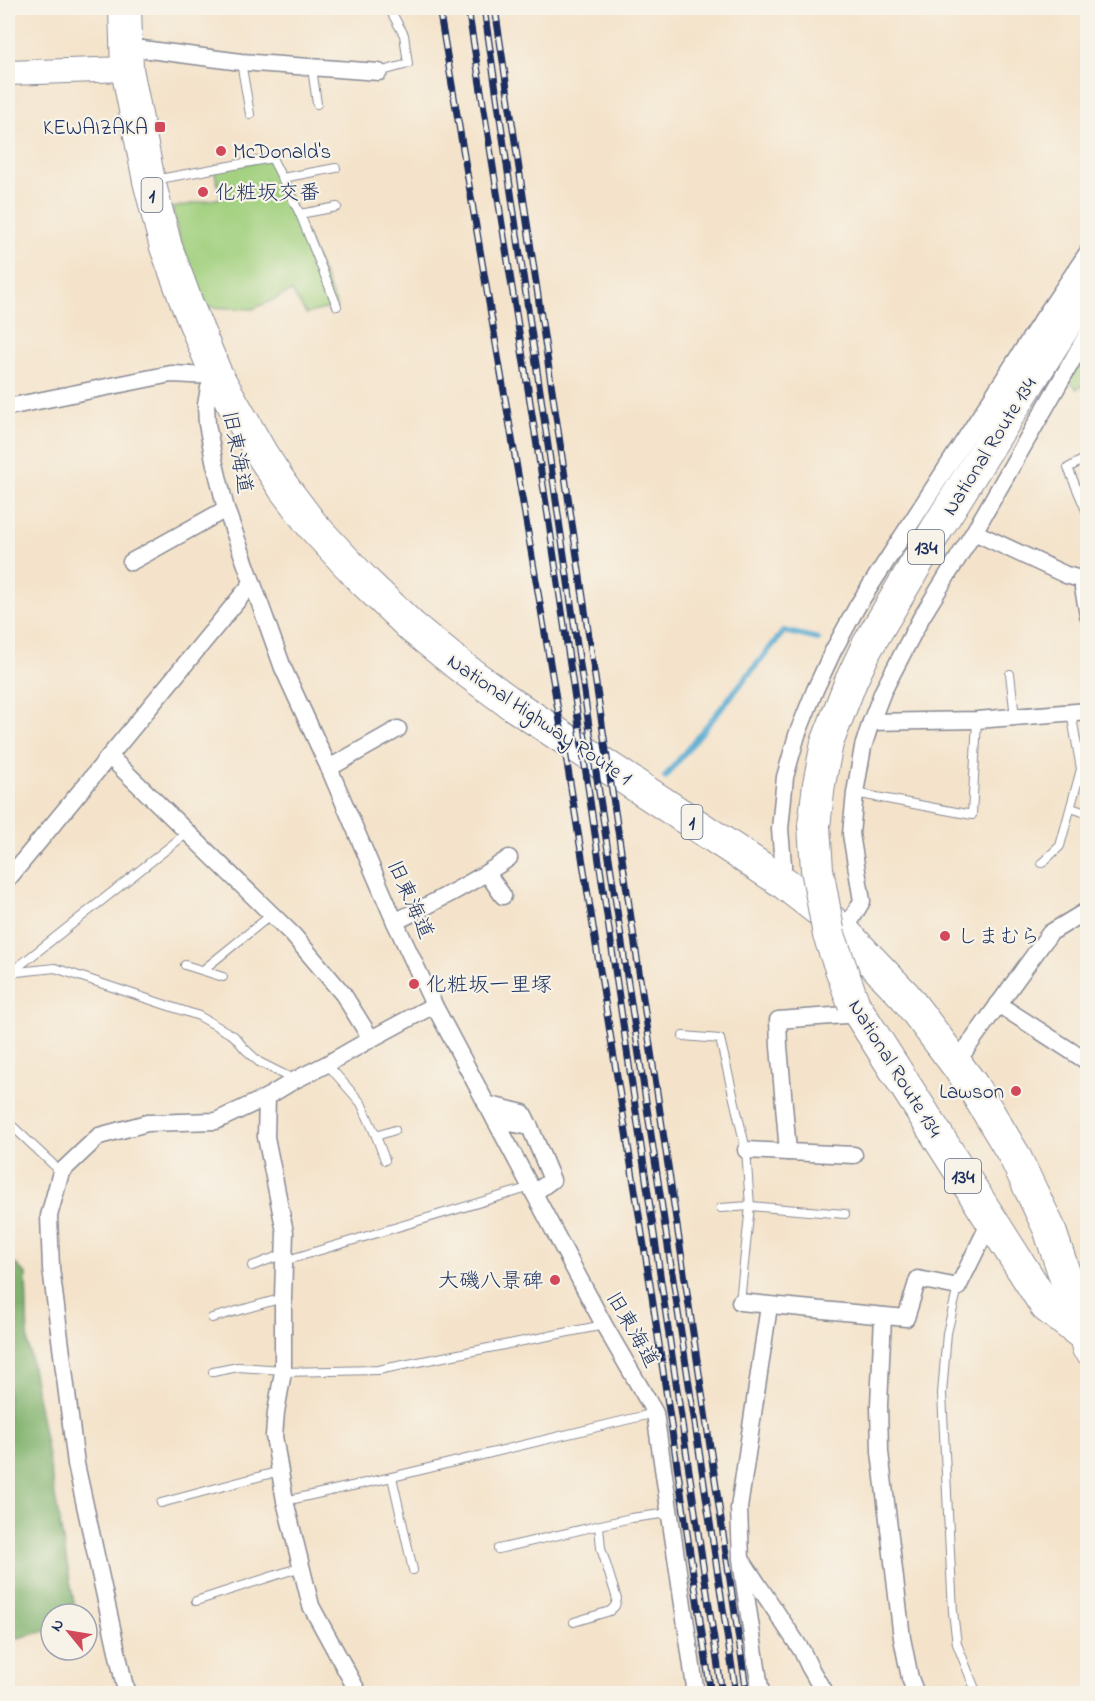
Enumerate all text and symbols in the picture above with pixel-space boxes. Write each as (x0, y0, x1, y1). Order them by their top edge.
place label: KEWAIZAKA (43, 114, 148, 144)
marker: KEWAIZAKA (153, 120, 167, 134)
place label: McDonald's (233, 138, 331, 168)
marker: McDonald's (214, 144, 228, 158)
road number: 1 (142, 178, 162, 212)
place label: 化粧坂交番 (215, 179, 320, 209)
marker: 化粧坂交番 (196, 185, 210, 199)
street label: National Route 134 (936, 372, 1045, 522)
street label: 旧東海道 (213, 408, 259, 496)
road number: 134 (908, 530, 944, 564)
street label: National Highway Route 1 (439, 647, 638, 796)
road number: 1 (682, 805, 702, 839)
street label: 旧東海道 (378, 855, 440, 944)
place label: しまむら (957, 923, 1041, 953)
marker: しまむら (938, 929, 952, 943)
place label: 化粧坂一里塚 (426, 971, 552, 1001)
marker: 化粧坂一里塚 (407, 977, 421, 991)
street label: National Route 134 (840, 994, 949, 1144)
place label: Lawson (939, 1078, 1004, 1108)
marker: Lawson (1009, 1084, 1023, 1098)
road number: 134 (945, 1159, 981, 1193)
place label: 大磯八景碑 (438, 1267, 543, 1297)
marker: 大磯八景碑 (548, 1273, 562, 1287)
street label: 旧東海道 (597, 1286, 665, 1374)
north arrow (39, 1602, 99, 1662)
text: N (45, 1615, 71, 1636)

